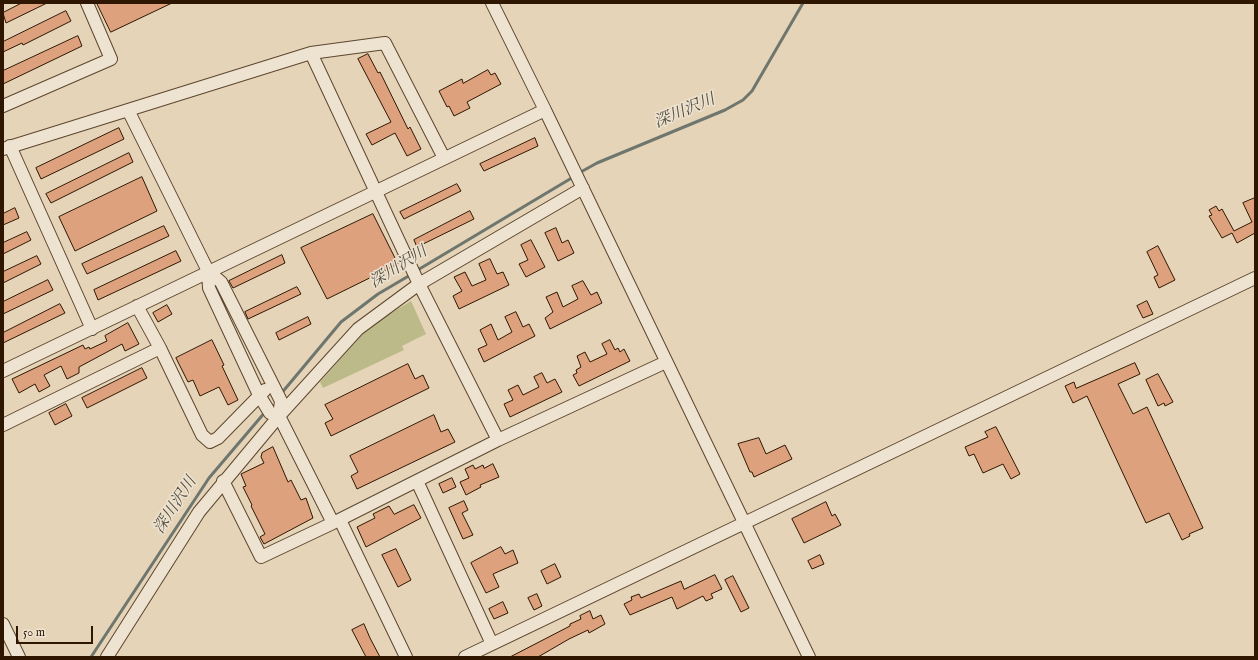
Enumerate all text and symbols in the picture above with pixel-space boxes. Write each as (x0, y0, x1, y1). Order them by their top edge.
water label: 深川沢川 (652, 91, 718, 133)
water label: 深川沢川 (367, 243, 431, 293)
water label: 深川沢川 (151, 474, 201, 538)
scale bar (18, 618, 95, 644)
text: 50 m (23, 625, 45, 640)

